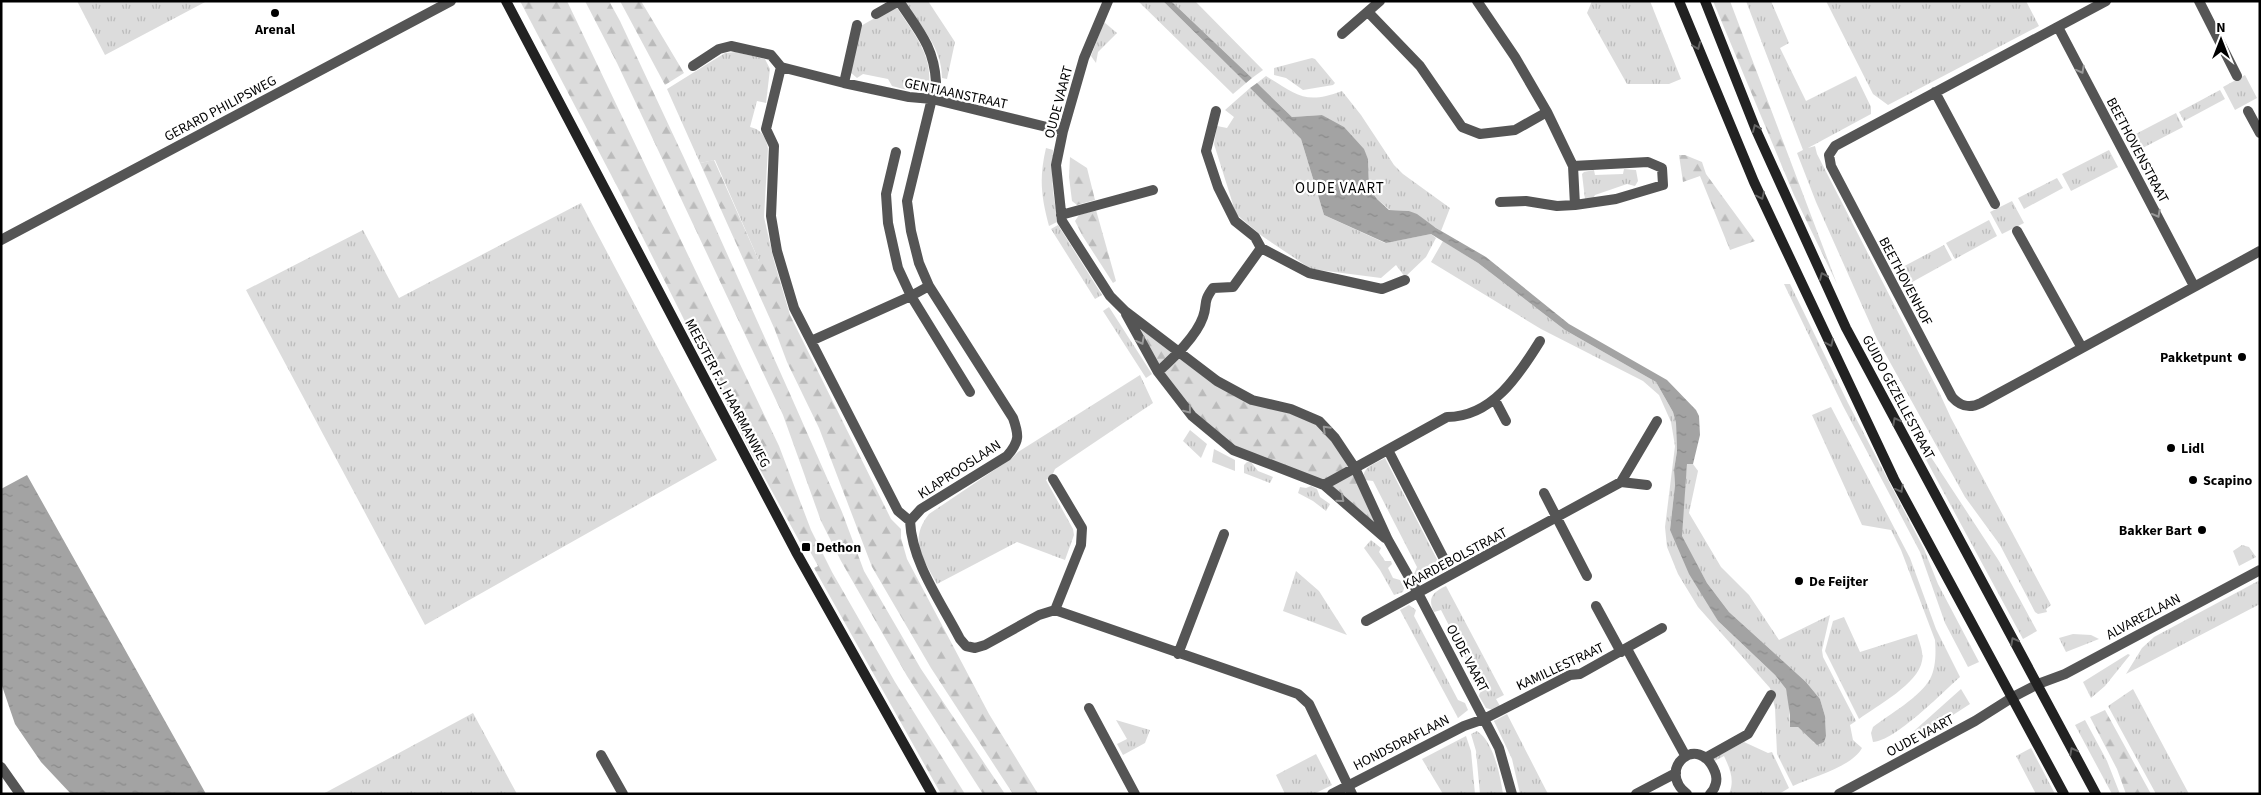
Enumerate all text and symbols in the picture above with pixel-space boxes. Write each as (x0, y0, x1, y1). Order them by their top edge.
marker: Arenal (269, 7, 281, 19)
north arrow (2196, 15, 2246, 65)
text: N (2216, 18, 2226, 38)
place label: Arenal (254, 20, 295, 40)
one-way arrow (1691, 41, 1702, 50)
street label: OUDE VAART (1040, 63, 1078, 141)
one-way arrow (2075, 65, 2085, 74)
street label: GERARD PHILIPSWEG (161, 71, 280, 147)
street label: GENTIAANSTRAAT (902, 73, 1010, 115)
street label: BEETHOVENSTRAAT (2101, 94, 2174, 207)
one-way arrow (1751, 124, 1762, 133)
district label: OUDE VAART (1295, 178, 1385, 199)
one-way arrow (1754, 191, 1765, 200)
one-way arrow (2151, 209, 2161, 218)
street label: BEETHOVENHOF (1873, 234, 1937, 329)
one-way arrow (1818, 272, 1829, 281)
street label: MEESTER F.J. HAARMANWEG (679, 316, 775, 471)
street label: GUIDO GEZELLESTRAAT (1857, 332, 1940, 464)
one-way arrow (1135, 336, 1145, 345)
one-way arrow (1824, 338, 1834, 347)
place label: Pakketpunt (2160, 348, 2233, 368)
marker: Pakketpunt (2236, 351, 2248, 363)
one-way arrow (1182, 404, 1190, 413)
one-way arrow (1892, 417, 1902, 426)
one-way arrow (1323, 426, 1332, 435)
street label: KLAPROOSLAAN (914, 435, 1005, 504)
place label: Lidl (2181, 439, 2204, 459)
marker: Lidl (2165, 442, 2177, 454)
place label: Scapino (2203, 471, 2252, 491)
marker: Scapino (2187, 474, 2199, 486)
one-way arrow (1894, 484, 1904, 493)
one-way arrow (1335, 494, 1344, 503)
place label: Bakker Bart (2119, 521, 2193, 541)
street label: KAARDEBOLSTRAAT (1400, 523, 1512, 595)
marker: Bakker Bart (2196, 524, 2208, 536)
place label: Dethon (816, 538, 861, 558)
marker: Dethon (800, 541, 812, 553)
place label: De Feijter (1809, 572, 1868, 592)
marker: De Feijter (1793, 575, 1805, 587)
street label: ALVAREZLAAN (2103, 589, 2184, 645)
street label: OUDE VAART (1441, 621, 1494, 697)
one-way arrow (2010, 637, 2020, 646)
street label: KAMILLESTRAAT (1513, 638, 1608, 696)
street label: OUDE VAART (1883, 709, 1959, 762)
street label: HONDSDRAFLAAN (1350, 710, 1453, 776)
one-way arrow (2069, 747, 2079, 756)

